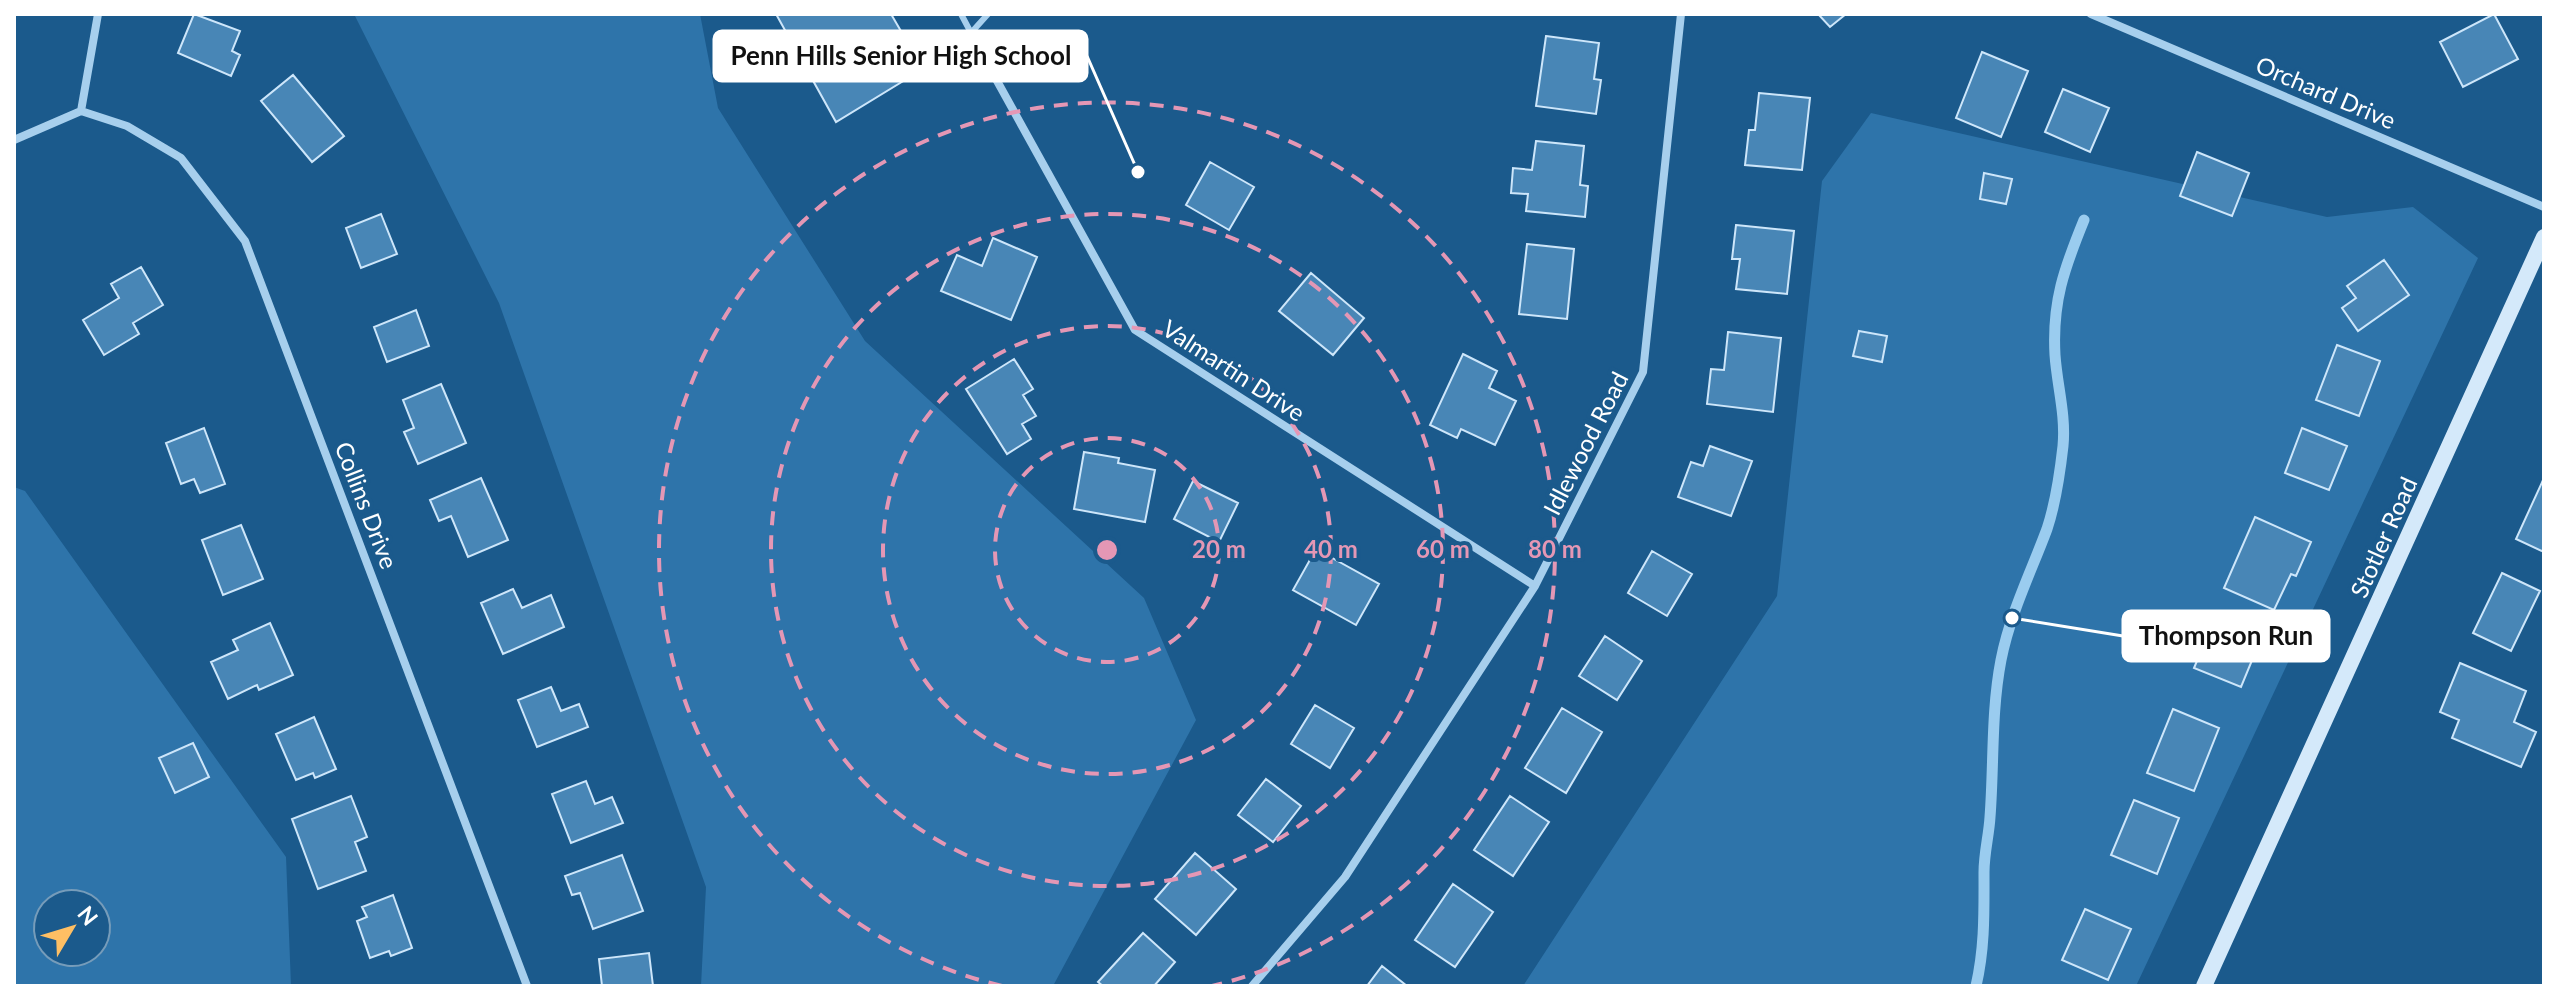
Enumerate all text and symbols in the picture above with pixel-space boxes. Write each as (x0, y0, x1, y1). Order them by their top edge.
callout: Penn Hills Senior High School (714, 31, 1087, 81)
text: Penn Hills Senior High School (731, 39, 1071, 71)
street label: Orchard Drive (2252, 50, 2400, 134)
street label: Valmartin Drive (1157, 313, 1311, 427)
street label: Idlewood Road (1537, 367, 1633, 519)
street label: Collins Drive (330, 437, 404, 573)
street label: Stotler Road (2344, 472, 2422, 602)
text: 20 m (1192, 534, 1246, 563)
text: 40 m (1304, 534, 1358, 563)
text: 60 m (1416, 534, 1470, 563)
text: 80 m (1528, 534, 1582, 563)
centre of rings (1093, 536, 1121, 564)
callout: Thompson Run (2123, 611, 2329, 661)
text: Thompson Run (2139, 619, 2313, 651)
north arrow (32, 888, 112, 968)
text: N (72, 900, 104, 930)

